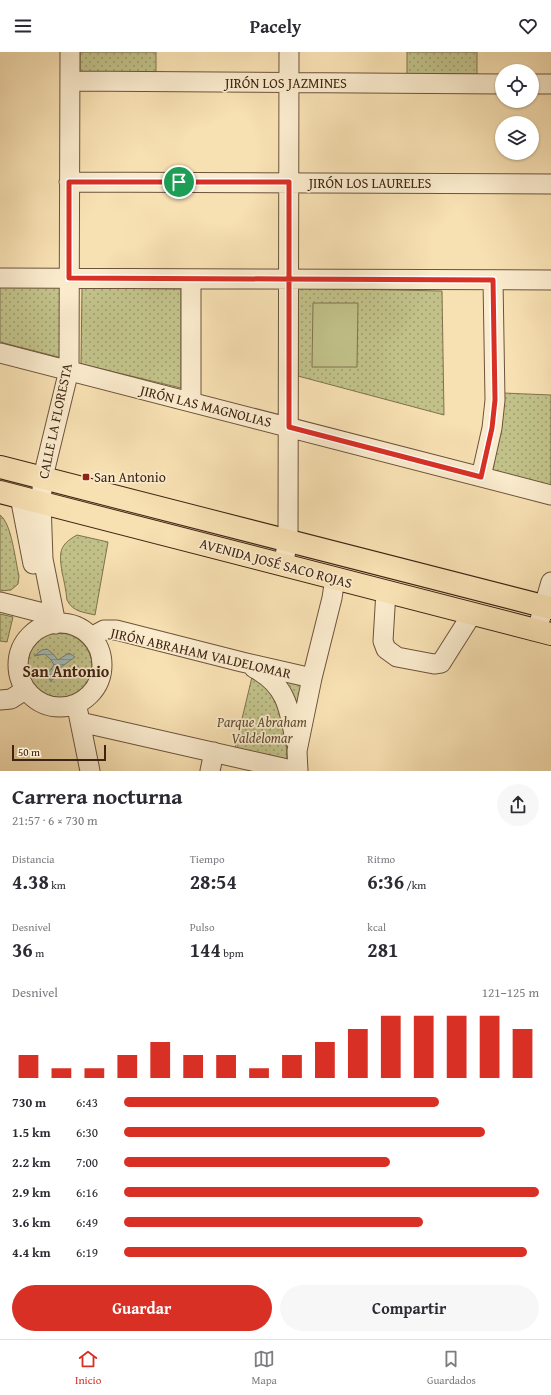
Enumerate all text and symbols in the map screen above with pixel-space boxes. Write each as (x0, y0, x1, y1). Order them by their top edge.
text: Pacely (250, 13, 301, 40)
icon: menu (12, 15, 34, 37)
icon: heart (517, 15, 539, 37)
map controls (495, 64, 539, 160)
button: locate (495, 64, 539, 108)
street label: JIRÓN LOS JAZMINES (223, 73, 347, 93)
button: layers (495, 116, 539, 160)
pin (162, 165, 196, 199)
icon: arrive (168, 171, 190, 193)
street label: JIRÓN LOS LAURELES (307, 173, 431, 193)
street label: CALLE LA FLORESTA (33, 361, 77, 481)
street label: JIRÓN LAS MAGNOLIAS (136, 379, 274, 432)
place label: San Antonio (94, 467, 166, 487)
marker: San Antonio (81, 472, 91, 482)
street label: AVENIDA JOSÉ SACO ROJAS (197, 533, 355, 593)
street label: JIRÓN ABRAHAM VALDELOMAR (107, 622, 294, 684)
district label: San Antonio (23, 659, 110, 683)
park label: Parque Abraham Valdelomar (216, 712, 307, 748)
scale bar (12, 743, 106, 762)
text: 50 m (18, 744, 40, 760)
text: Carrera nocturna (12, 780, 183, 812)
button: share (497, 784, 539, 826)
text: 21:57 · 6 × 730 m (12, 811, 98, 830)
text: Distancia (12, 851, 55, 867)
text: Tiempo (190, 851, 225, 867)
text: Ritmo (367, 851, 395, 867)
text: 4.38 (12, 867, 49, 896)
text: 28:54 (190, 867, 237, 896)
text: 6:36 (367, 867, 404, 896)
text: km (49, 877, 66, 893)
text: /km (404, 877, 426, 893)
text: Desnivel (12, 919, 51, 935)
text: Pulso (190, 919, 215, 935)
text: kcal (367, 919, 386, 935)
text: 36 (12, 935, 33, 964)
text: 144 (190, 935, 221, 964)
text: 281 (367, 935, 398, 964)
text: m (33, 945, 44, 961)
text: bpm (221, 945, 244, 961)
text: Desnivel (12, 983, 58, 1002)
text: 121–125 m (482, 983, 539, 1002)
text: 730 m (12, 1093, 46, 1112)
text: 6:43 (76, 1093, 98, 1112)
text: 1.5 km (12, 1123, 51, 1142)
text: 6:30 (76, 1123, 98, 1142)
text: 2.2 km (12, 1153, 51, 1172)
text: 7:00 (76, 1153, 98, 1172)
text: 2.9 km (12, 1183, 51, 1202)
text: 6:16 (76, 1183, 98, 1202)
text: 3.6 km (12, 1213, 51, 1232)
text: 6:49 (76, 1213, 98, 1232)
text: 4.4 km (12, 1243, 51, 1262)
text: 6:19 (76, 1243, 98, 1262)
button: Guardar (12, 1285, 272, 1331)
button: Compartir (280, 1285, 539, 1331)
tab: Inicio (75, 1348, 101, 1388)
tab: Mapa (251, 1348, 277, 1388)
tab: Guardados (427, 1348, 476, 1388)

